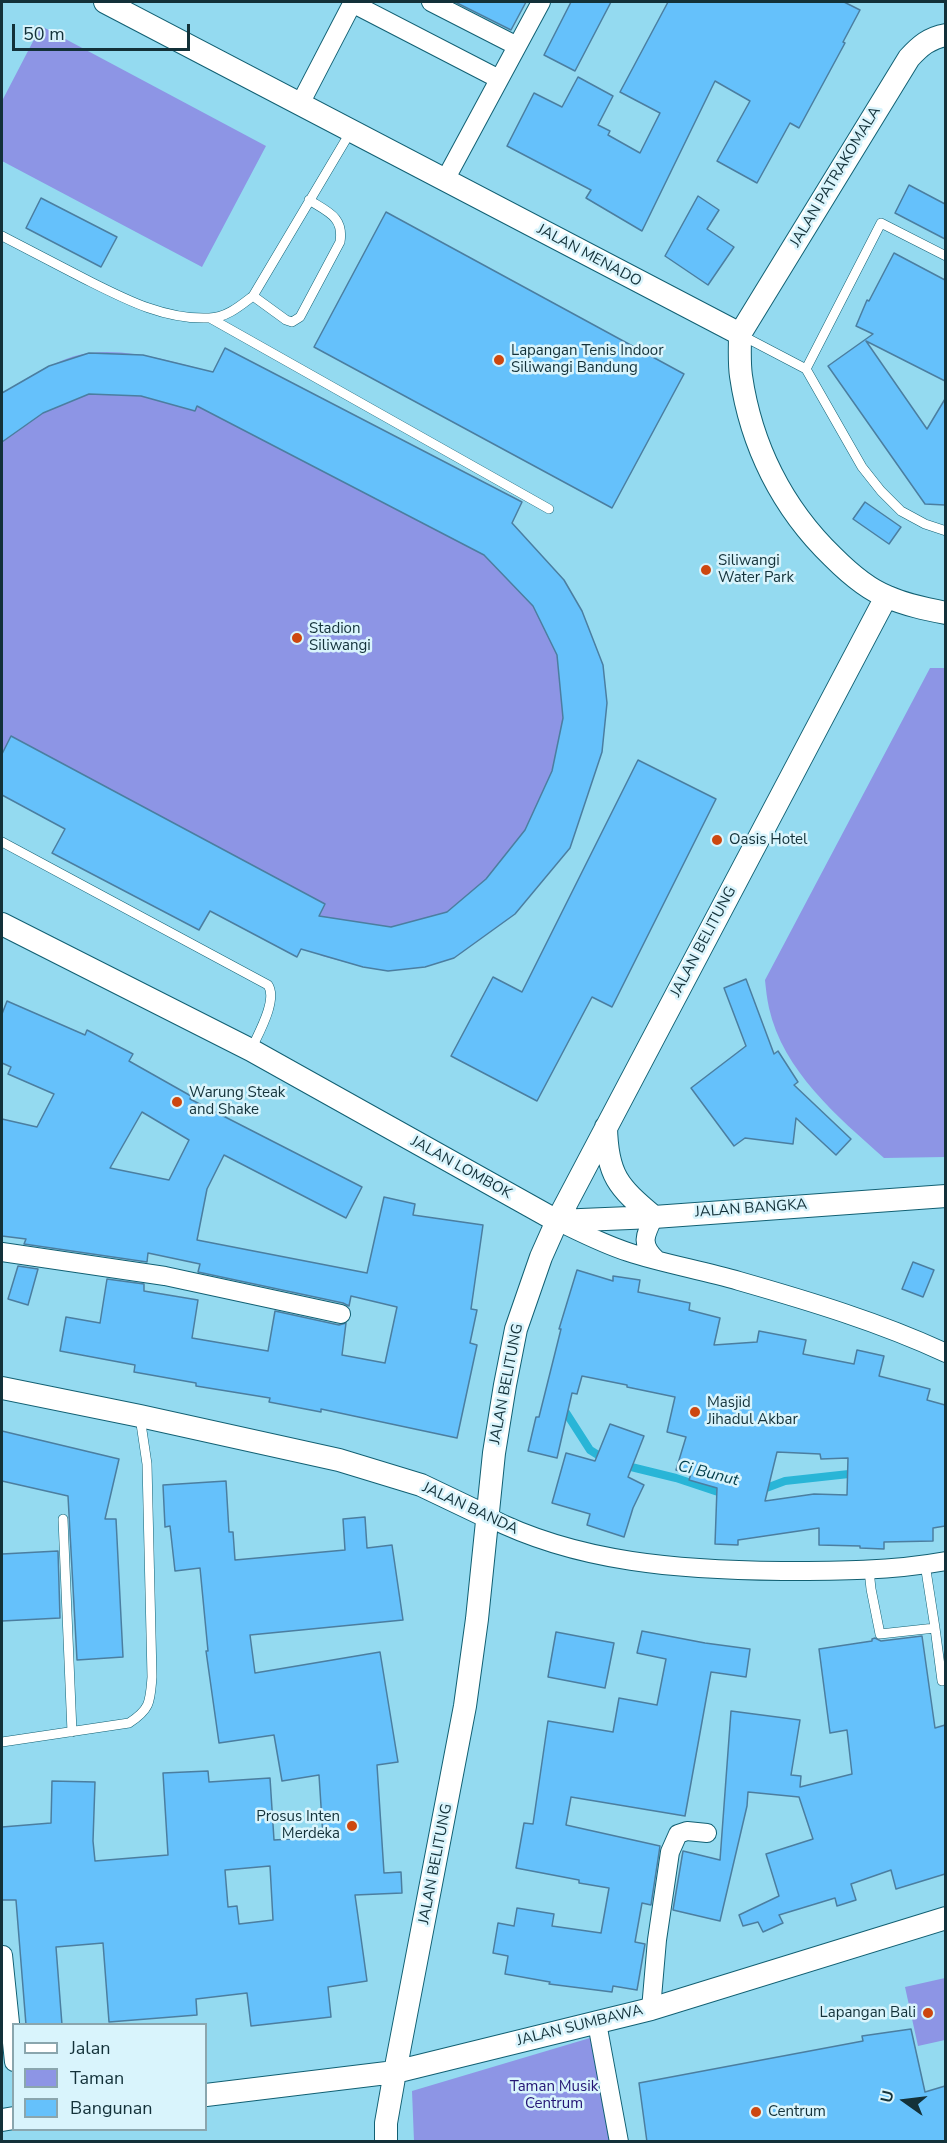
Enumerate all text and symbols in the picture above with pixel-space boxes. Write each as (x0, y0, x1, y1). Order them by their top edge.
scale bar (15, 12, 194, 50)
text: 50 m (23, 22, 65, 46)
street label: JALAN PATRAKOMALA (787, 104, 885, 250)
street label: JALAN MENADO (534, 221, 644, 291)
place label: Lapangan Tenis Indoor Siliwangi Bandung (511, 342, 664, 377)
marker: Lapangan Tenis Indoor Siliwangi Bandung (492, 353, 506, 367)
place label: Siliwangi Water Park (718, 552, 794, 587)
marker: Siliwangi Water Park (699, 563, 713, 577)
place label: Stadion Siliwangi (309, 620, 371, 655)
marker: Stadion Siliwangi (290, 631, 304, 645)
place label: Oasis Hotel (729, 831, 807, 849)
marker: Oasis Hotel (710, 833, 724, 847)
street label: JALAN BELITUNG (667, 884, 741, 1000)
place label: Warung Steak and Shake (189, 1084, 285, 1119)
marker: Warung Steak and Shake (170, 1095, 184, 1109)
street label: JALAN LOMBOK (407, 1133, 515, 1203)
street label: JALAN BANGKA (694, 1196, 808, 1222)
street label: JALAN BELITUNG (486, 1322, 528, 1446)
place label: Masjid Jihadul Akbar (707, 1394, 798, 1429)
marker: Masjid Jihadul Akbar (688, 1405, 702, 1419)
water label: Ci Bunut (676, 1457, 740, 1491)
street label: JALAN BANDA (419, 1479, 521, 1539)
street label: JALAN BELITUNG (415, 1802, 457, 1926)
place label: Prosus Inten Merdeka (256, 1808, 340, 1843)
marker: Prosus Inten Merdeka (345, 1819, 359, 1833)
street label: JALAN SUMBAWA (515, 2002, 645, 2050)
place label: Lapangan Bali (820, 2004, 916, 2022)
marker: Lapangan Bali (921, 2006, 935, 2020)
legend (12, 2023, 207, 2131)
text: Jalan (70, 2036, 110, 2060)
text: Taman (70, 2066, 124, 2090)
north arrow (875, 2071, 935, 2131)
park label: Taman Musik Centrum (510, 2078, 598, 2113)
text: U (875, 2088, 900, 2105)
text: Bangunan (70, 2096, 153, 2120)
place label: Centrum (768, 2103, 826, 2121)
marker: Centrum (749, 2105, 763, 2119)

